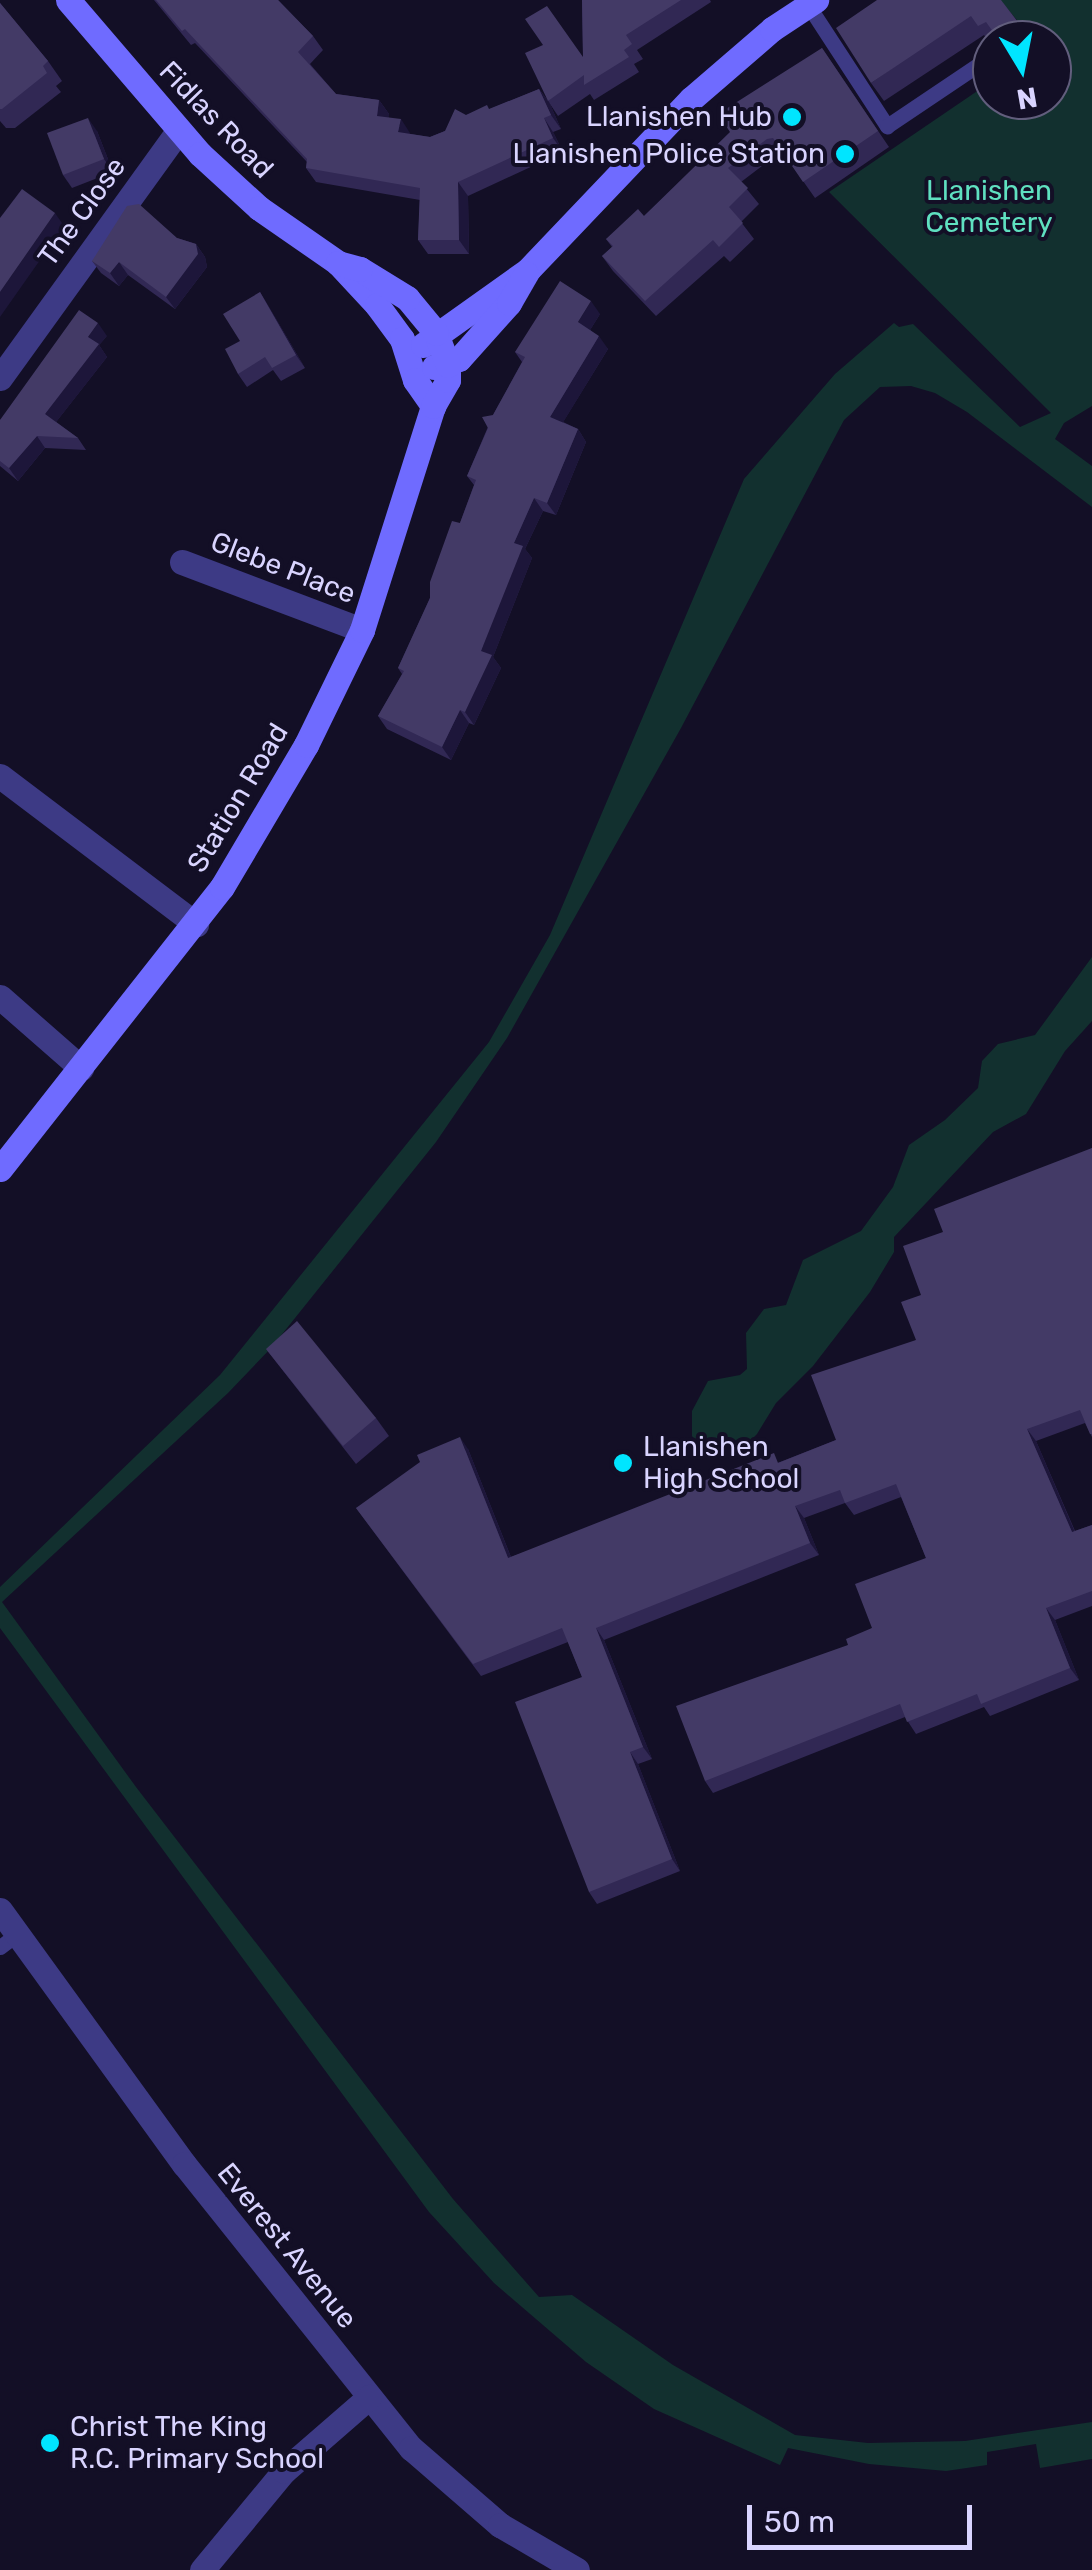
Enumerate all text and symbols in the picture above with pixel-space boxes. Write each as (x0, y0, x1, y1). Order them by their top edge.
north arrow (972, 20, 1072, 120)
street label: Fidlas Road (152, 55, 280, 185)
text: N (1014, 80, 1040, 116)
place label: Llanishen Hub (586, 100, 772, 134)
marker: Llanishen Hub (781, 106, 803, 128)
place label: Llanishen Police Station (513, 137, 825, 171)
marker: Llanishen Police Station (834, 143, 856, 165)
street label: The Close (31, 151, 133, 273)
park label: Llanishen Cemetery (925, 174, 1053, 240)
street label: Glebe Place (206, 525, 360, 611)
street label: Station Road (180, 717, 296, 879)
place label: Llanishen High School (643, 1430, 799, 1496)
marker: Llanishen High School (612, 1452, 634, 1474)
street label: Everest Avenue (210, 2156, 364, 2336)
place label: Christ The King R.C. Primary School (70, 2410, 325, 2476)
marker: Christ The King R.C. Primary School (39, 2432, 61, 2454)
scale bar (752, 2485, 977, 2547)
text: 50 m (764, 2504, 835, 2540)

